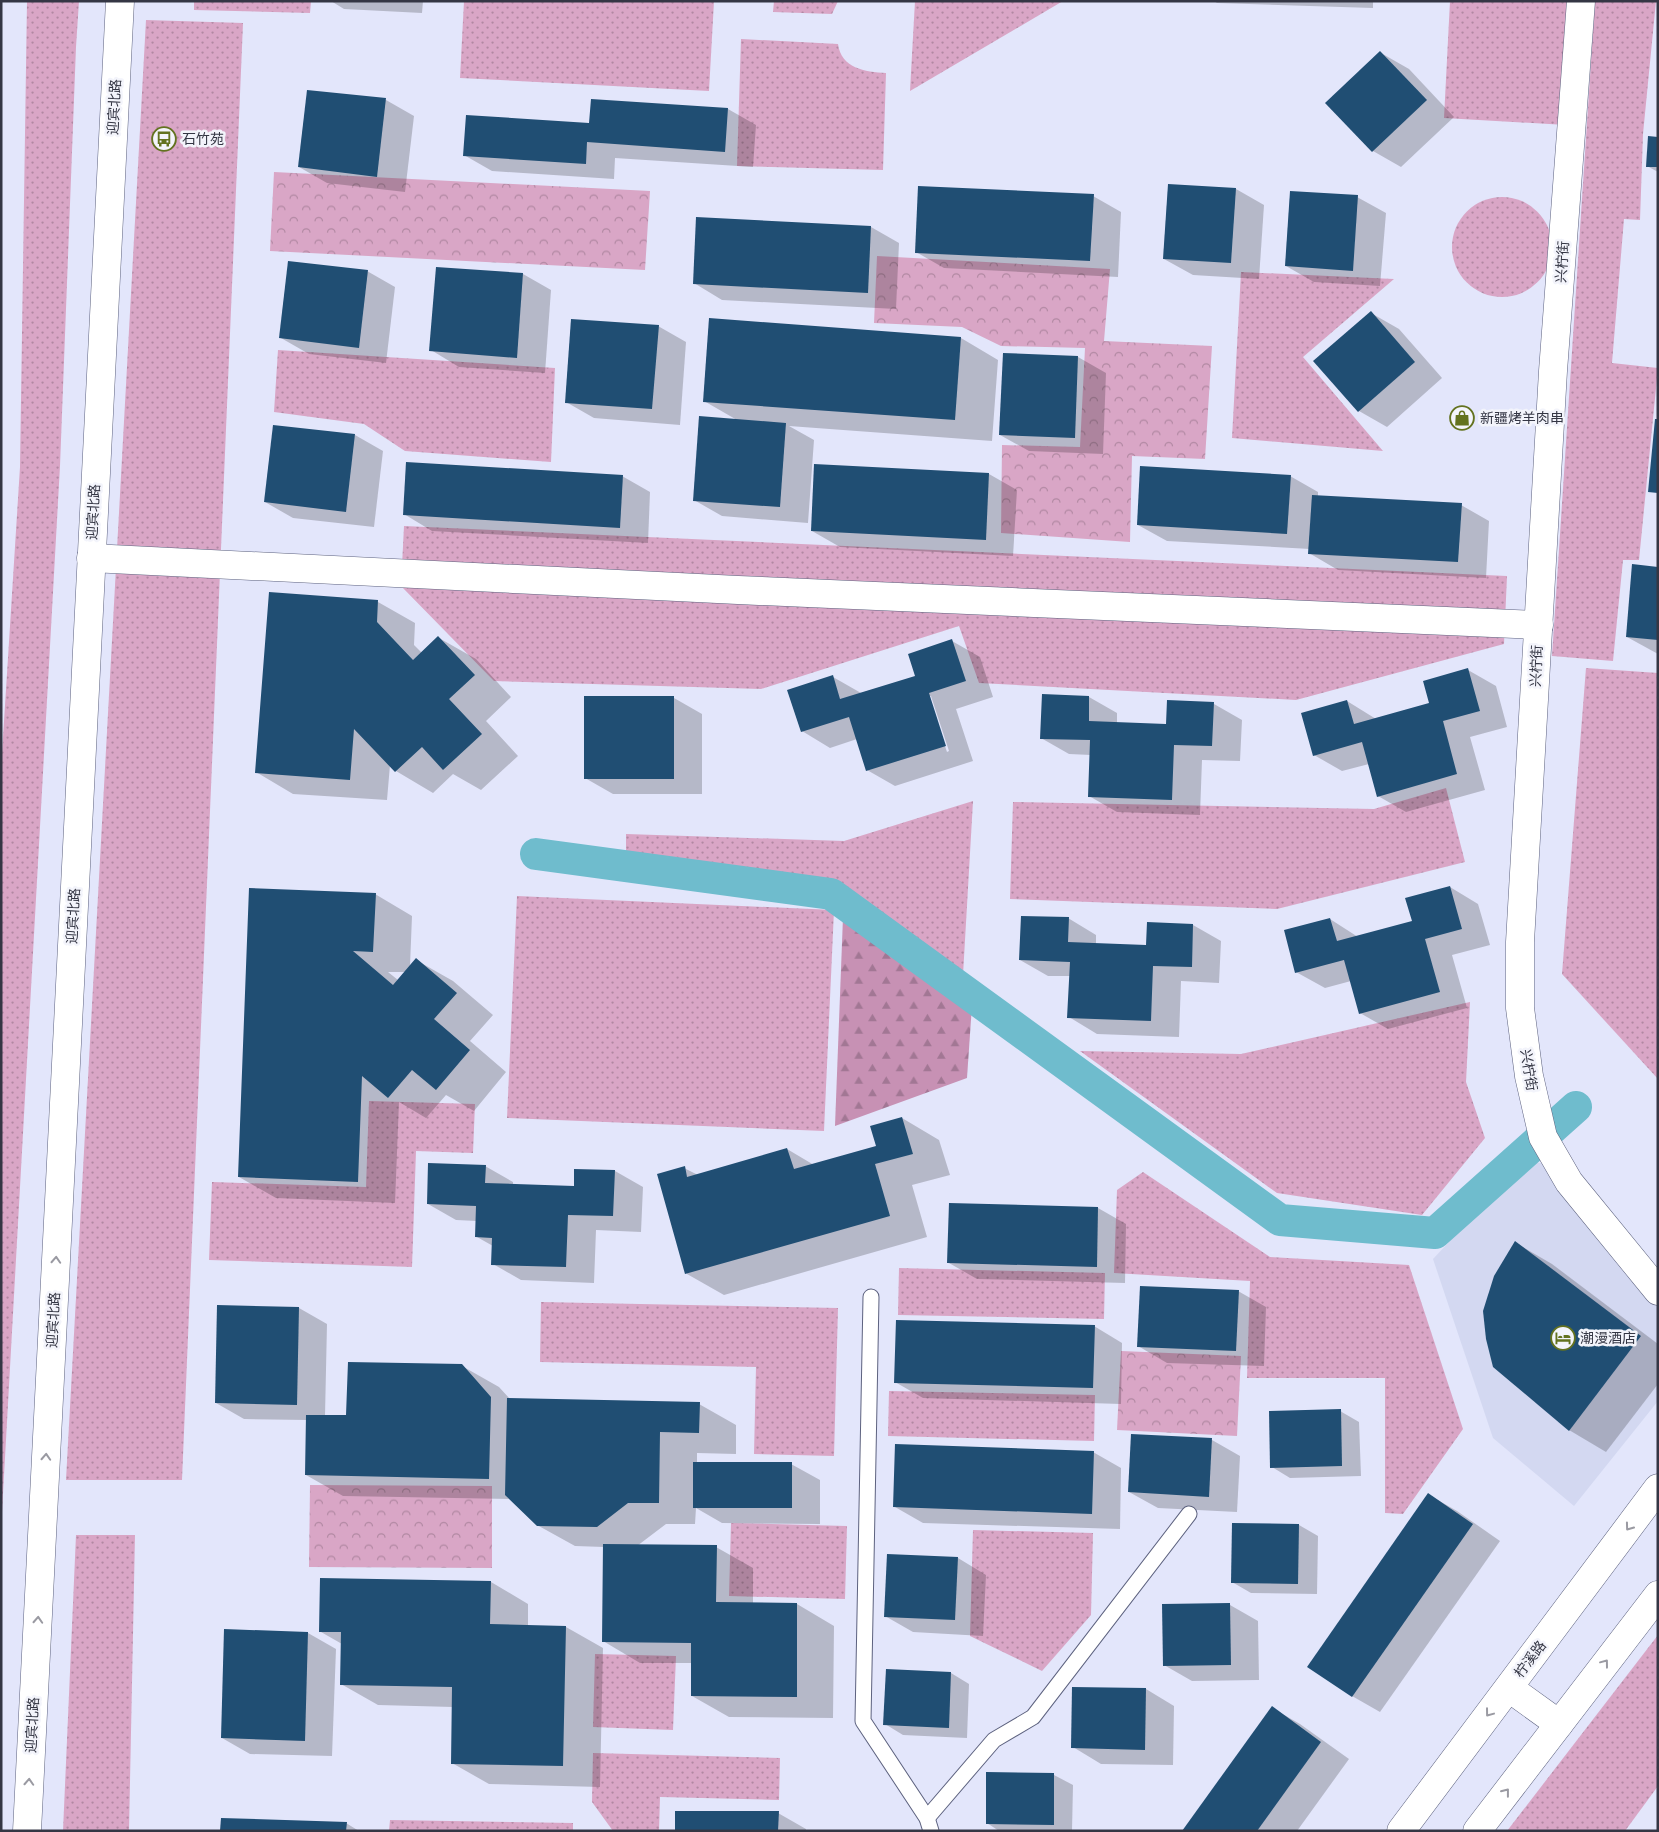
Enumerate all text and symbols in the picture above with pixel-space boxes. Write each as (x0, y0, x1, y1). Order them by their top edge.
street label: 迎宾北路 (104, 79, 123, 135)
bus stop icon: 石竹苑 (151, 126, 177, 152)
place label: 石竹苑 (182, 130, 224, 147)
street label: 兴柠街 (1552, 240, 1571, 284)
shop icon: 新疆烤羊肉串 (1449, 405, 1475, 431)
place label: 新疆烤羊肉串 (1480, 409, 1564, 426)
street label: 迎宾北路 (83, 484, 102, 540)
street label: 兴柠街 (1526, 645, 1545, 687)
street label: 迎宾北路 (63, 888, 82, 944)
street label: 兴柠街 (1518, 1048, 1541, 1092)
one-way arrow (50, 1256, 61, 1264)
street label: 迎宾北路 (43, 1292, 62, 1348)
hotel icon: 潮漫酒店 (1550, 1325, 1576, 1351)
place label: 潮漫酒店 (1580, 1329, 1636, 1346)
one-way arrow (40, 1453, 51, 1461)
one-way arrow (1626, 1521, 1635, 1531)
one-way arrow (32, 1616, 43, 1624)
street label: 柠溪路 (1510, 1637, 1549, 1681)
one-way arrow (1600, 1660, 1608, 1669)
street label: 迎宾北路 (22, 1697, 41, 1753)
one-way arrow (1487, 1707, 1495, 1716)
one-way arrow (24, 1778, 35, 1786)
one-way arrow (1501, 1789, 1509, 1798)

